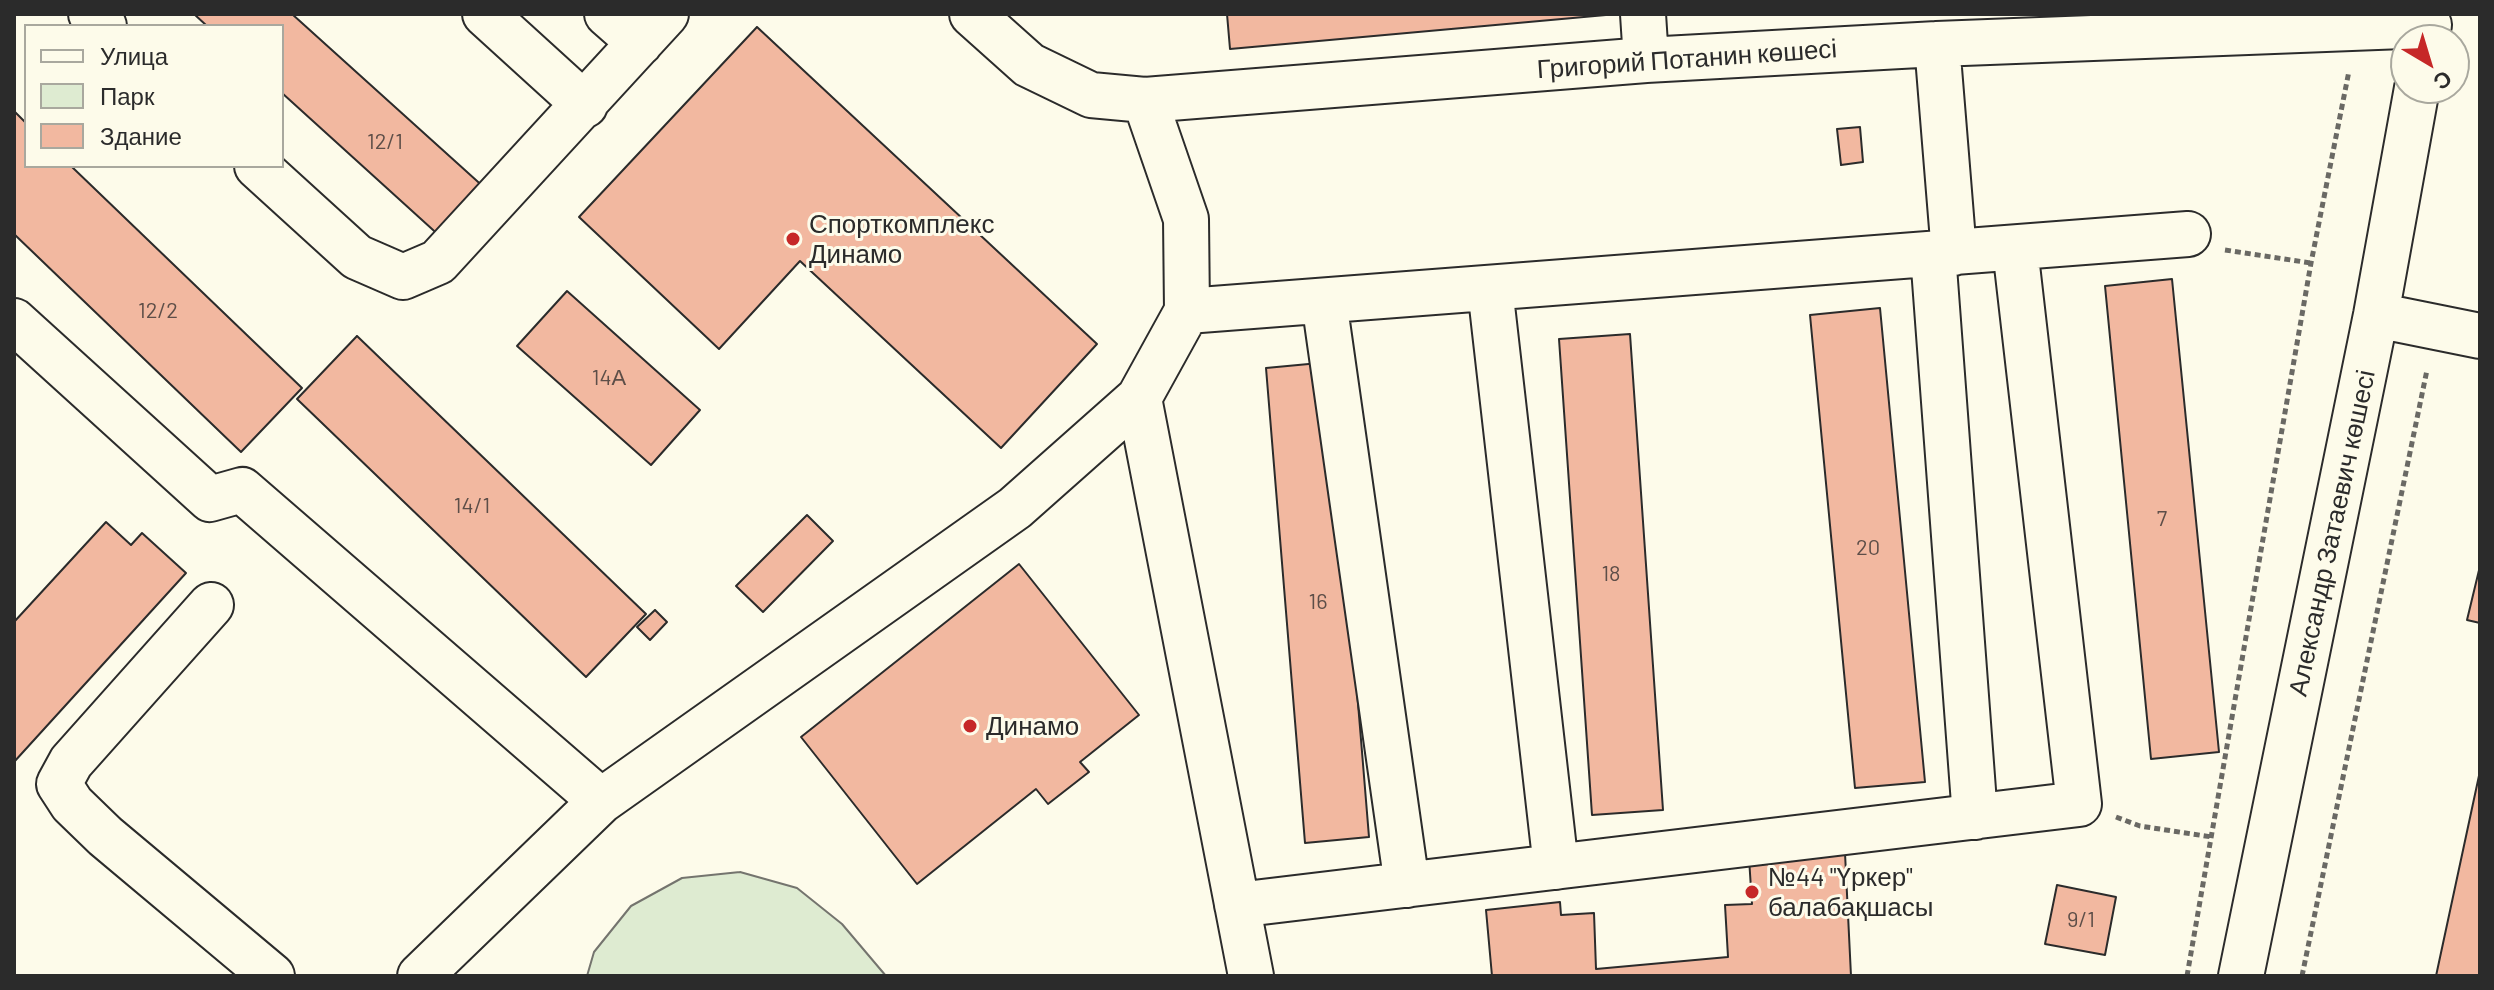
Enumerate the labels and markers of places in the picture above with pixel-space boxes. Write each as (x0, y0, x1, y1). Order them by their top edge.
place label: Спорткомплекс Динамо (809, 208, 994, 270)
marker: Спорткомплекс Динамо (784, 230, 802, 248)
place label: Динамо (986, 710, 1079, 742)
marker: Динамо (961, 717, 979, 735)
place label: №44 "Үркер" балабақшасы (1768, 861, 1934, 922)
marker: №44 "Үркер" балабақшасы (1743, 883, 1761, 901)

